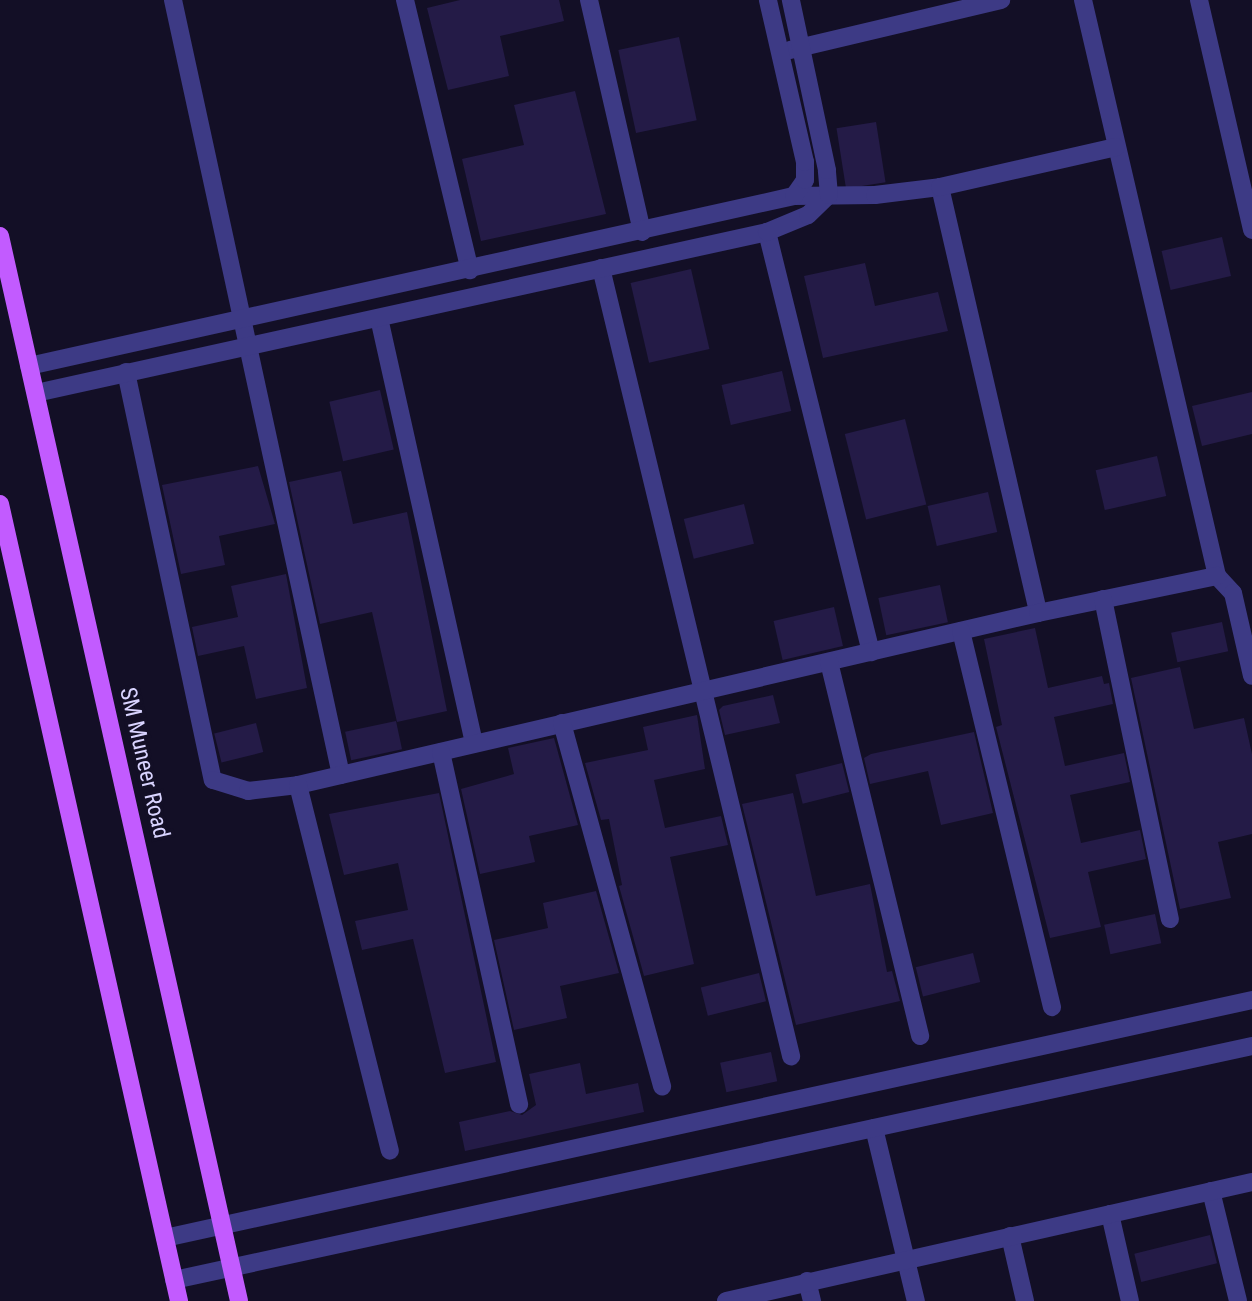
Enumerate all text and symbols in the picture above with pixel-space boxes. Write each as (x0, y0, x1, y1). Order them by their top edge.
street label: SM Muneer Road (113, 685, 175, 841)

